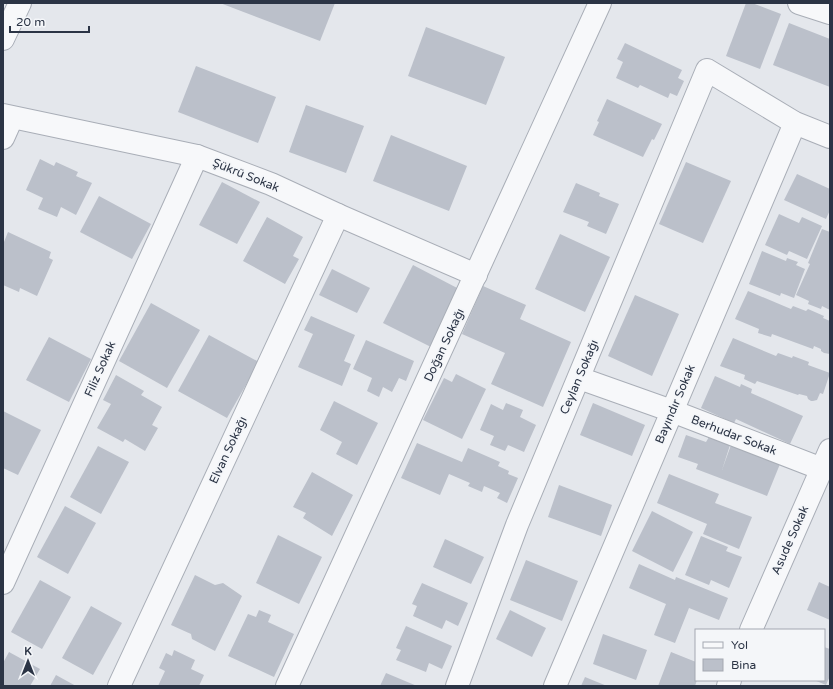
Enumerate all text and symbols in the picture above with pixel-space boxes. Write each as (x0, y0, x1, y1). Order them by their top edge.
scale bar (10, 8, 89, 34)
text: 20 m (16, 15, 45, 29)
street label: Şükrü Sokak (211, 155, 282, 195)
street label: Doğan Sokağı (421, 306, 467, 384)
street label: Ceylan Sokağı (557, 337, 601, 417)
street label: Filiz Sokak (81, 339, 119, 399)
street label: Bayındır Sokak (652, 362, 698, 446)
street label: Berhudar Sokak (689, 412, 779, 458)
street label: Elvan Sokağı (206, 414, 250, 486)
street label: Asude Sokak (769, 503, 812, 577)
legend (695, 629, 825, 681)
text: Yol (731, 638, 748, 652)
north arrow (8, 641, 48, 681)
text: K (24, 645, 32, 658)
text: Bina (731, 658, 756, 672)

